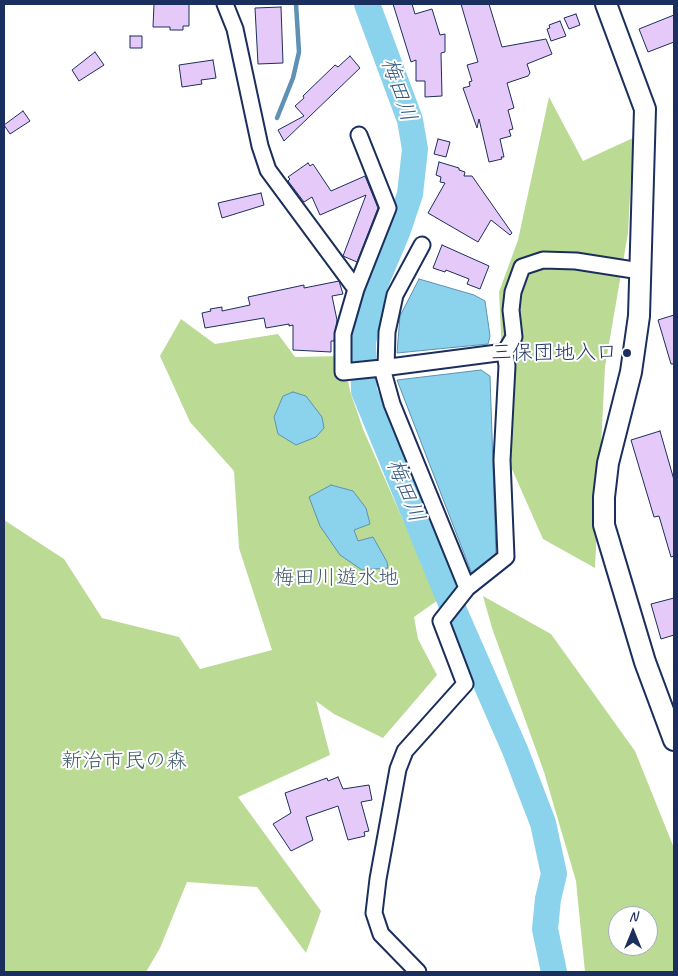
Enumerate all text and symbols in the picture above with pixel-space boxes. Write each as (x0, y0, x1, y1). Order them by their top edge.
water label: 梅田川 (375, 55, 421, 125)
place label: 三保団地入口 (491, 340, 617, 366)
marker: 三保団地入口 (621, 347, 633, 359)
water label: 梅田川 (380, 455, 430, 527)
park label: 梅田川遊水地 (273, 565, 399, 591)
park label: 新治市民の森 (61, 748, 187, 774)
north arrow (608, 906, 658, 956)
text: N (629, 908, 637, 925)

